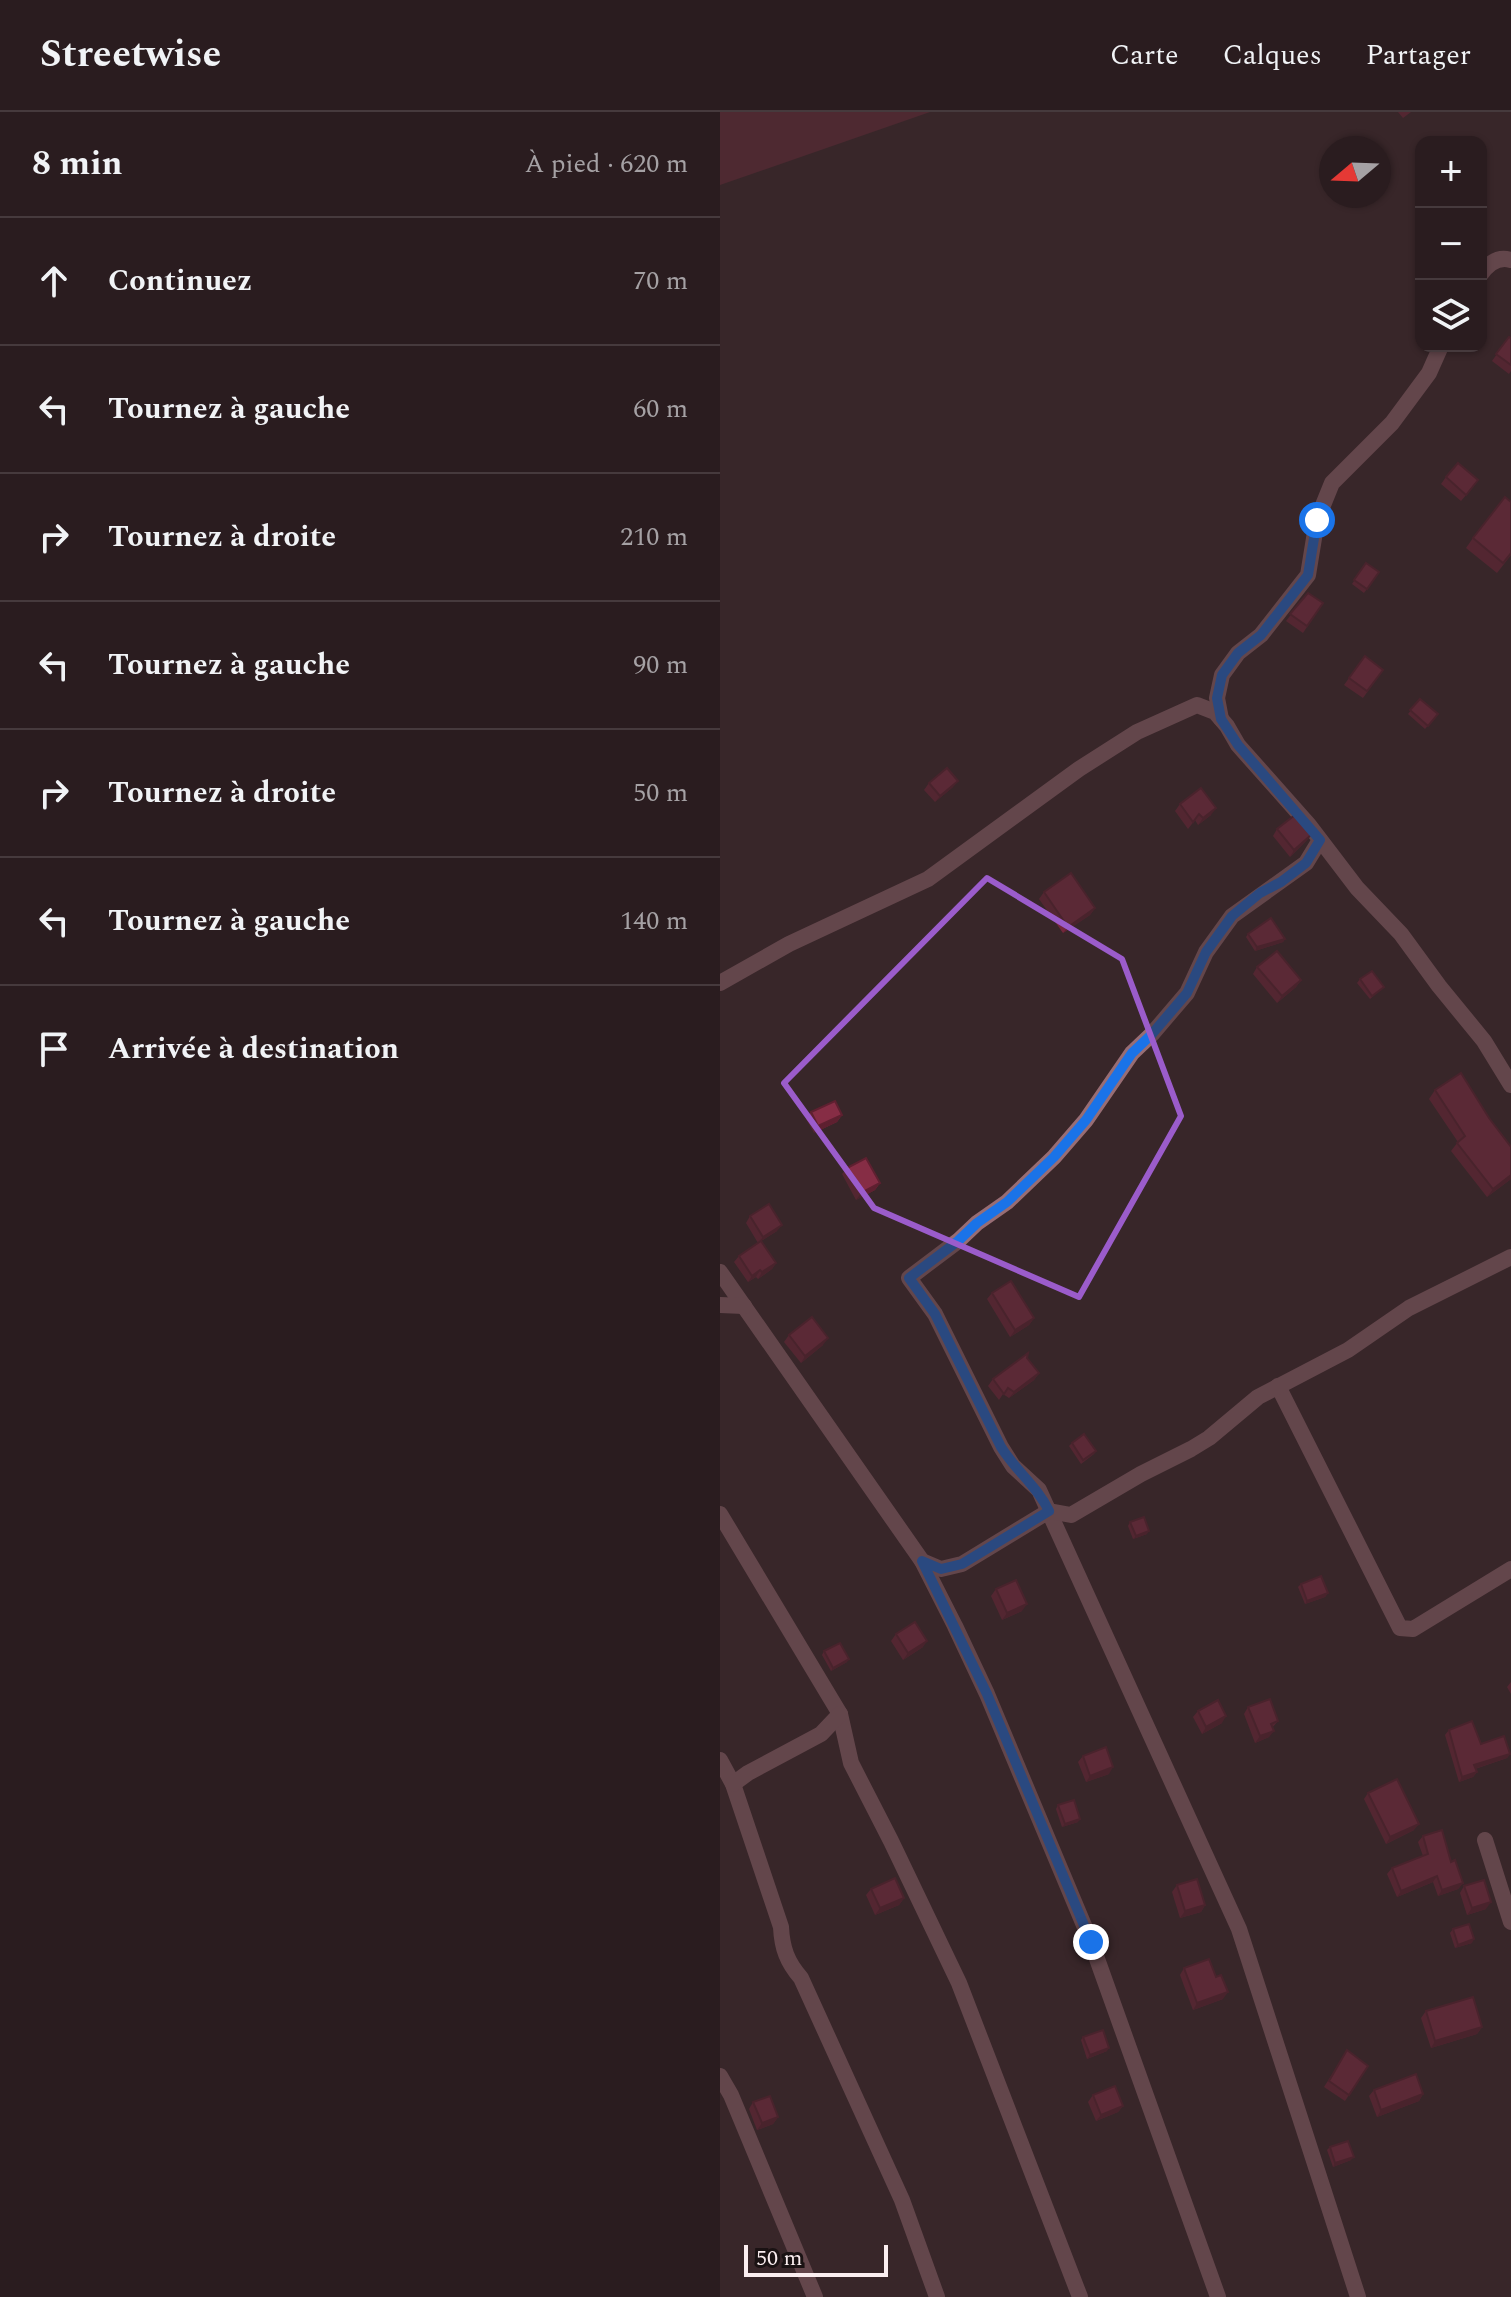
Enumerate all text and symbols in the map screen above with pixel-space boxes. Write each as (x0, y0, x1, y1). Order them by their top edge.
text: Streetwise (40, 26, 221, 84)
text: Carte (1110, 34, 1179, 77)
text: Calques (1223, 34, 1322, 77)
text: Partager (1366, 34, 1471, 77)
north arrow (1319, 136, 1391, 208)
map controls (1415, 136, 1487, 352)
button: + (1415, 136, 1487, 208)
text: 8 min (32, 138, 122, 190)
text: À pied · 620 m (525, 144, 688, 184)
button: − (1415, 208, 1487, 280)
text: Continuez (108, 258, 252, 304)
icon: ahead (32, 259, 76, 303)
text: 70 m (633, 261, 688, 301)
button: layers (1415, 280, 1487, 352)
text: Tournez à gauche (108, 386, 350, 432)
icon: left (32, 387, 76, 431)
text: 60 m (633, 389, 688, 429)
route start (1299, 502, 1335, 538)
text: Tournez à droite (108, 514, 336, 560)
icon: right (32, 515, 76, 559)
text: 210 m (620, 517, 688, 557)
text: Tournez à gauche (108, 642, 350, 688)
icon: left (32, 643, 76, 687)
text: 90 m (633, 645, 688, 685)
text: Tournez à droite (108, 770, 336, 816)
icon: right (32, 771, 76, 815)
text: 50 m (633, 773, 688, 813)
text: Tournez à gauche (108, 898, 350, 944)
icon: left (32, 899, 76, 943)
text: 140 m (620, 901, 688, 941)
text: Arrivée à destination (108, 1026, 399, 1072)
icon: arrive (32, 1027, 76, 1071)
route end (1073, 1924, 1109, 1960)
scale bar (744, 2241, 888, 2277)
text: 50 m (756, 2242, 802, 2275)

